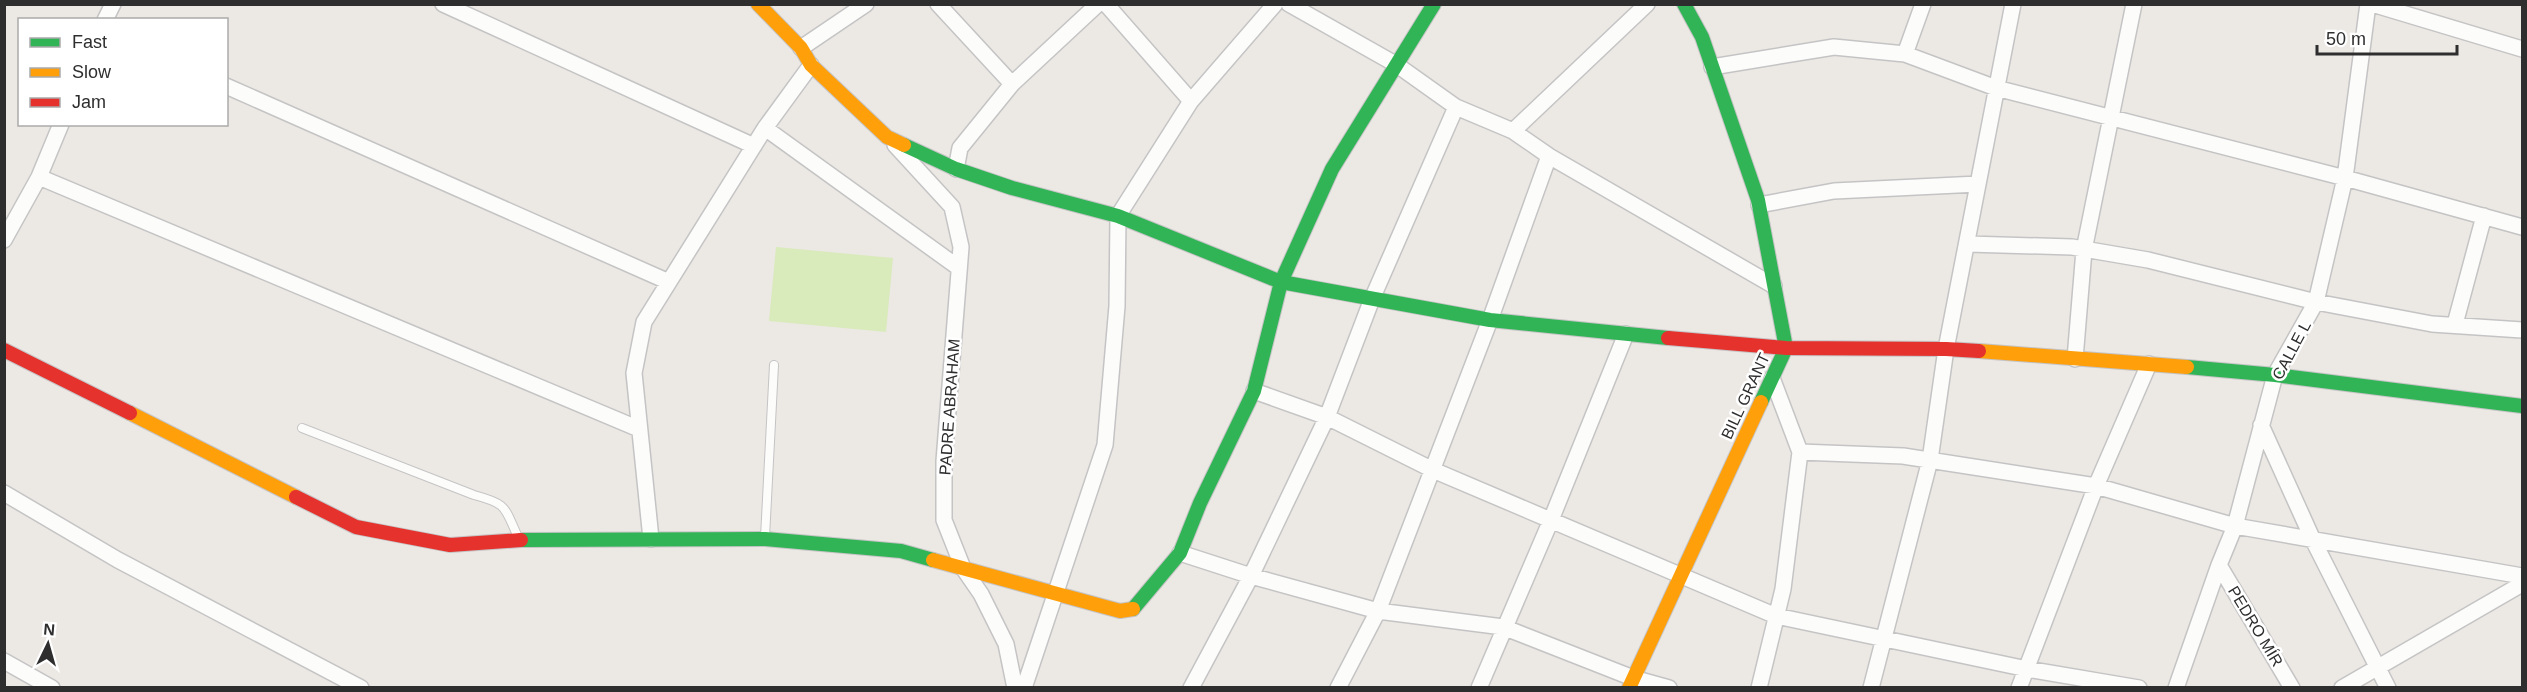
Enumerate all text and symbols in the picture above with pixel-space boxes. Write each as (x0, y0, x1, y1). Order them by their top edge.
legend (18, 18, 228, 126)
scale bar (2317, 18, 2456, 56)
text: 50 m (2326, 29, 2366, 49)
text: Fast (72, 32, 107, 52)
text: Slow (72, 62, 112, 82)
text: Jam (72, 92, 106, 112)
street label: CALLE L (2269, 318, 2314, 383)
street label: PADRE ABRAHAM (936, 338, 963, 476)
street label: BILL GRANT (1718, 350, 1773, 442)
street label: PEDRO MÍR (2225, 583, 2287, 669)
north arrow (18, 614, 78, 674)
text: N (43, 621, 56, 639)

